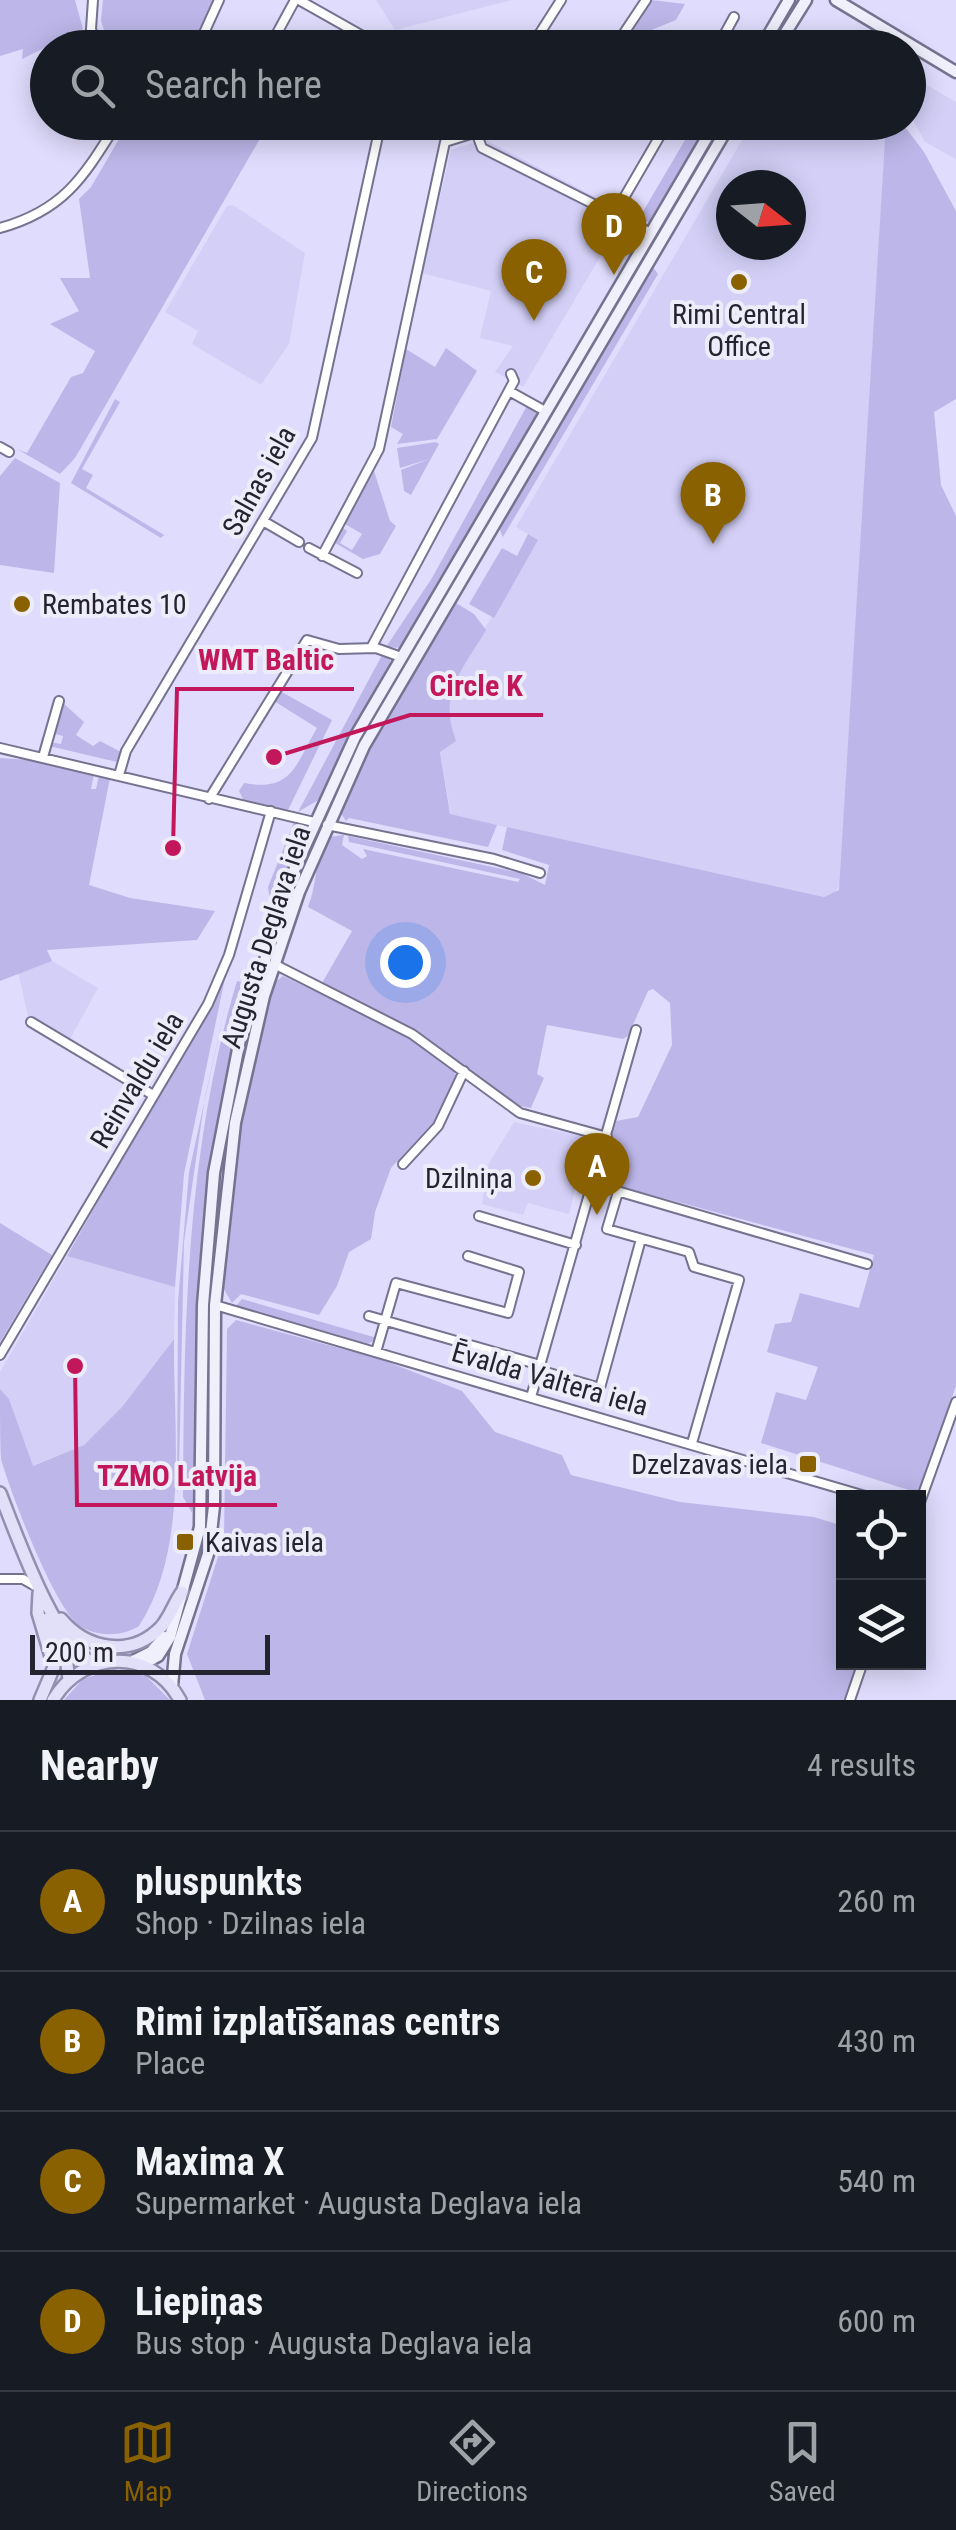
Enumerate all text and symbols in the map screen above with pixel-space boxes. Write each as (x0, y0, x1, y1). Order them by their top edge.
search box (30, 30, 926, 140)
icon: search (65, 58, 120, 113)
text: Search here (145, 63, 322, 107)
north arrow (716, 170, 806, 260)
pin: D (582, 192, 646, 275)
pin: C (502, 238, 566, 321)
marker: Rimi Central Office (728, 271, 750, 293)
place label: Rimi Central Office (672, 298, 806, 363)
street label: Salnas iela (215, 421, 303, 541)
pin: B (680, 462, 746, 544)
place label: Rembates 10 (42, 588, 187, 621)
marker: Rembates 10 (11, 593, 33, 615)
callout: WMT Baltic (177, 629, 354, 689)
text: WMT Baltic (198, 642, 334, 677)
callout: Circle K (410, 655, 543, 715)
text: Circle K (429, 668, 523, 703)
street label: Augusta Deglava iela (215, 822, 317, 1052)
your location (380, 937, 431, 988)
street label: Reinvaldu iela (84, 1006, 190, 1154)
pin: A (564, 1132, 630, 1215)
place label: Dzilniņa (425, 1162, 513, 1195)
marker: Dzilniņa (522, 1167, 544, 1189)
street label: Ēvalda Valtera iela (448, 1335, 652, 1423)
callout: TZMO Latvija (77, 1445, 277, 1505)
place label: Dzelzavas iela (631, 1448, 788, 1481)
marker: Dzelzavas iela (797, 1453, 819, 1475)
text: TZMO Latvija (97, 1458, 257, 1493)
map controls (836, 1490, 926, 1670)
button: locate (836, 1490, 926, 1580)
place label: Kaivas iela (205, 1526, 324, 1559)
marker: Kaivas iela (174, 1531, 196, 1553)
button: layers (836, 1580, 926, 1670)
scale bar (30, 1630, 270, 1674)
text: 200 m (45, 1636, 114, 1669)
text: Nearby (40, 1741, 159, 1790)
text: 4 results (807, 1746, 916, 1784)
text: pluspunkts (135, 1860, 303, 1904)
text: A (63, 1882, 82, 1920)
text: 260 m (837, 1882, 916, 1920)
text: Shop · Dzilnas iela (135, 1904, 366, 1942)
text: Rimi izplatīšanas centrs (135, 2000, 500, 2044)
text: B (64, 2022, 81, 2060)
text: 430 m (837, 2022, 916, 2060)
text: Place (135, 2044, 205, 2082)
text: Maxima X (135, 2140, 285, 2184)
text: C (63, 2162, 82, 2200)
text: 540 m (837, 2162, 916, 2200)
text: Supermarket · Augusta Deglava iela (135, 2184, 582, 2222)
text: Liepiņas (135, 2280, 263, 2324)
text: D (63, 2302, 82, 2340)
text: 600 m (837, 2302, 916, 2340)
text: Bus stop · Augusta Deglava iela (135, 2324, 532, 2362)
tab: Map (120, 2415, 175, 2508)
tab: Directions (416, 2415, 528, 2508)
tab: Saved (769, 2415, 836, 2508)

